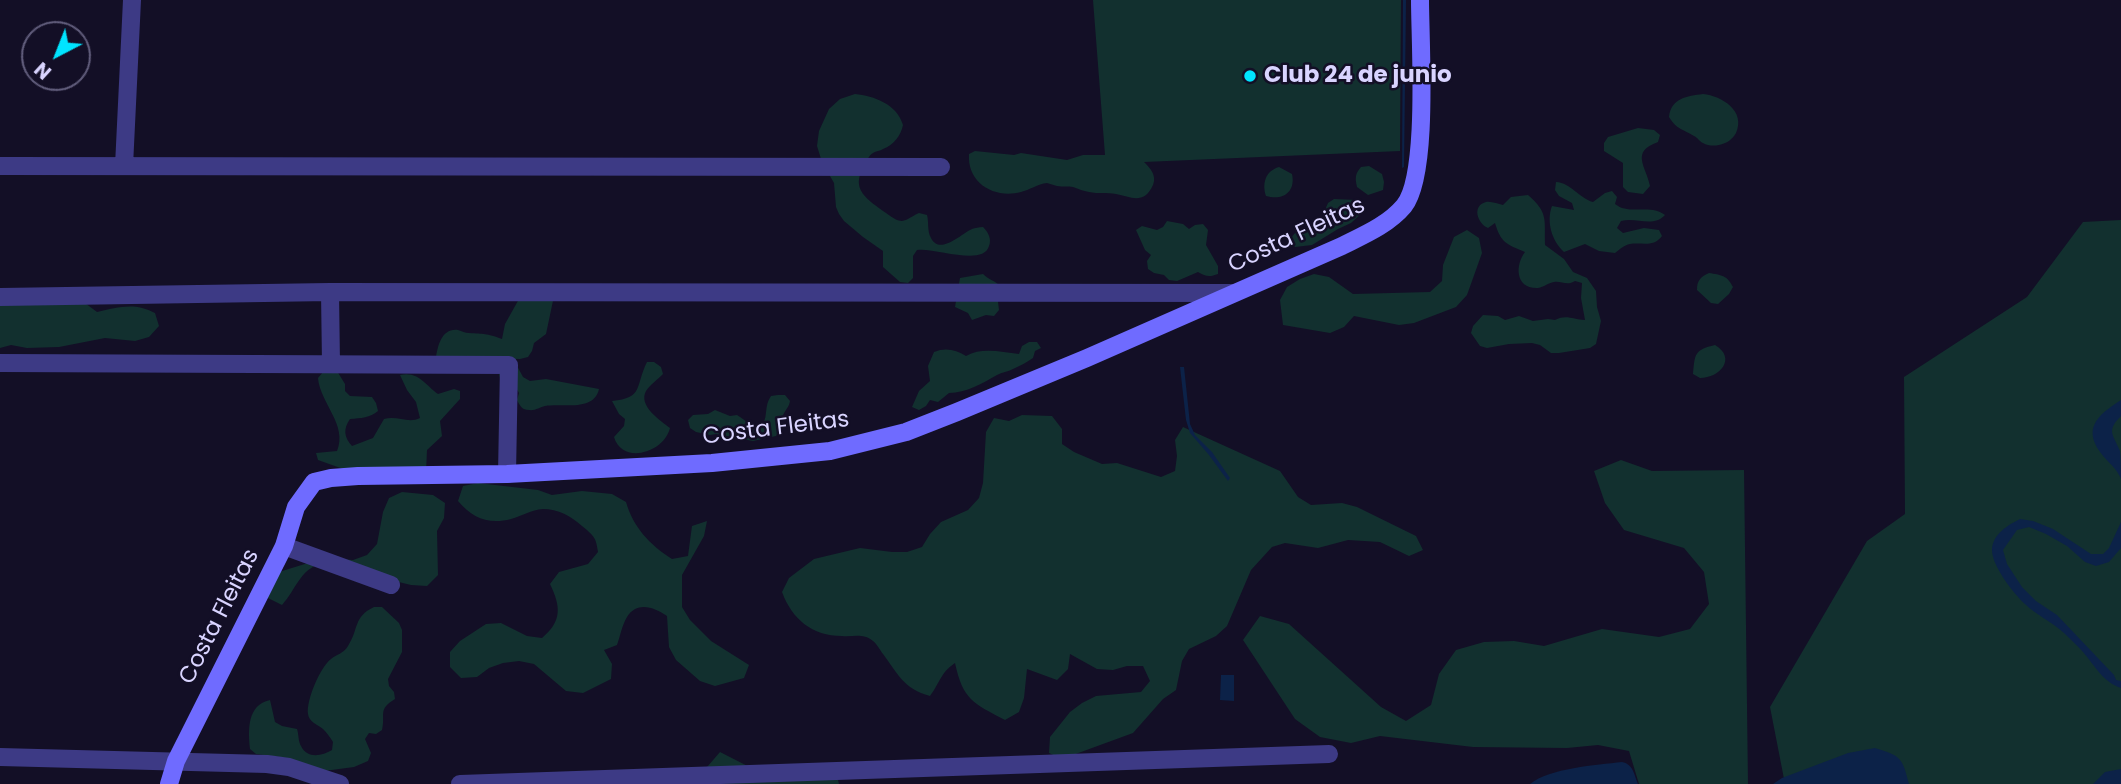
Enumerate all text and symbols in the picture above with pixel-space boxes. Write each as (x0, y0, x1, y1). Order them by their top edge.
north arrow (21, 21, 91, 91)
text: N (29, 56, 57, 85)
place label: Club 24 de junio (1264, 62, 1452, 90)
marker: Club 24 de junio (1242, 68, 1258, 84)
street label: Costa Fleitas (1224, 192, 1370, 280)
street label: Costa Fleitas (701, 406, 851, 452)
street label: Costa Fleitas (174, 545, 266, 689)

